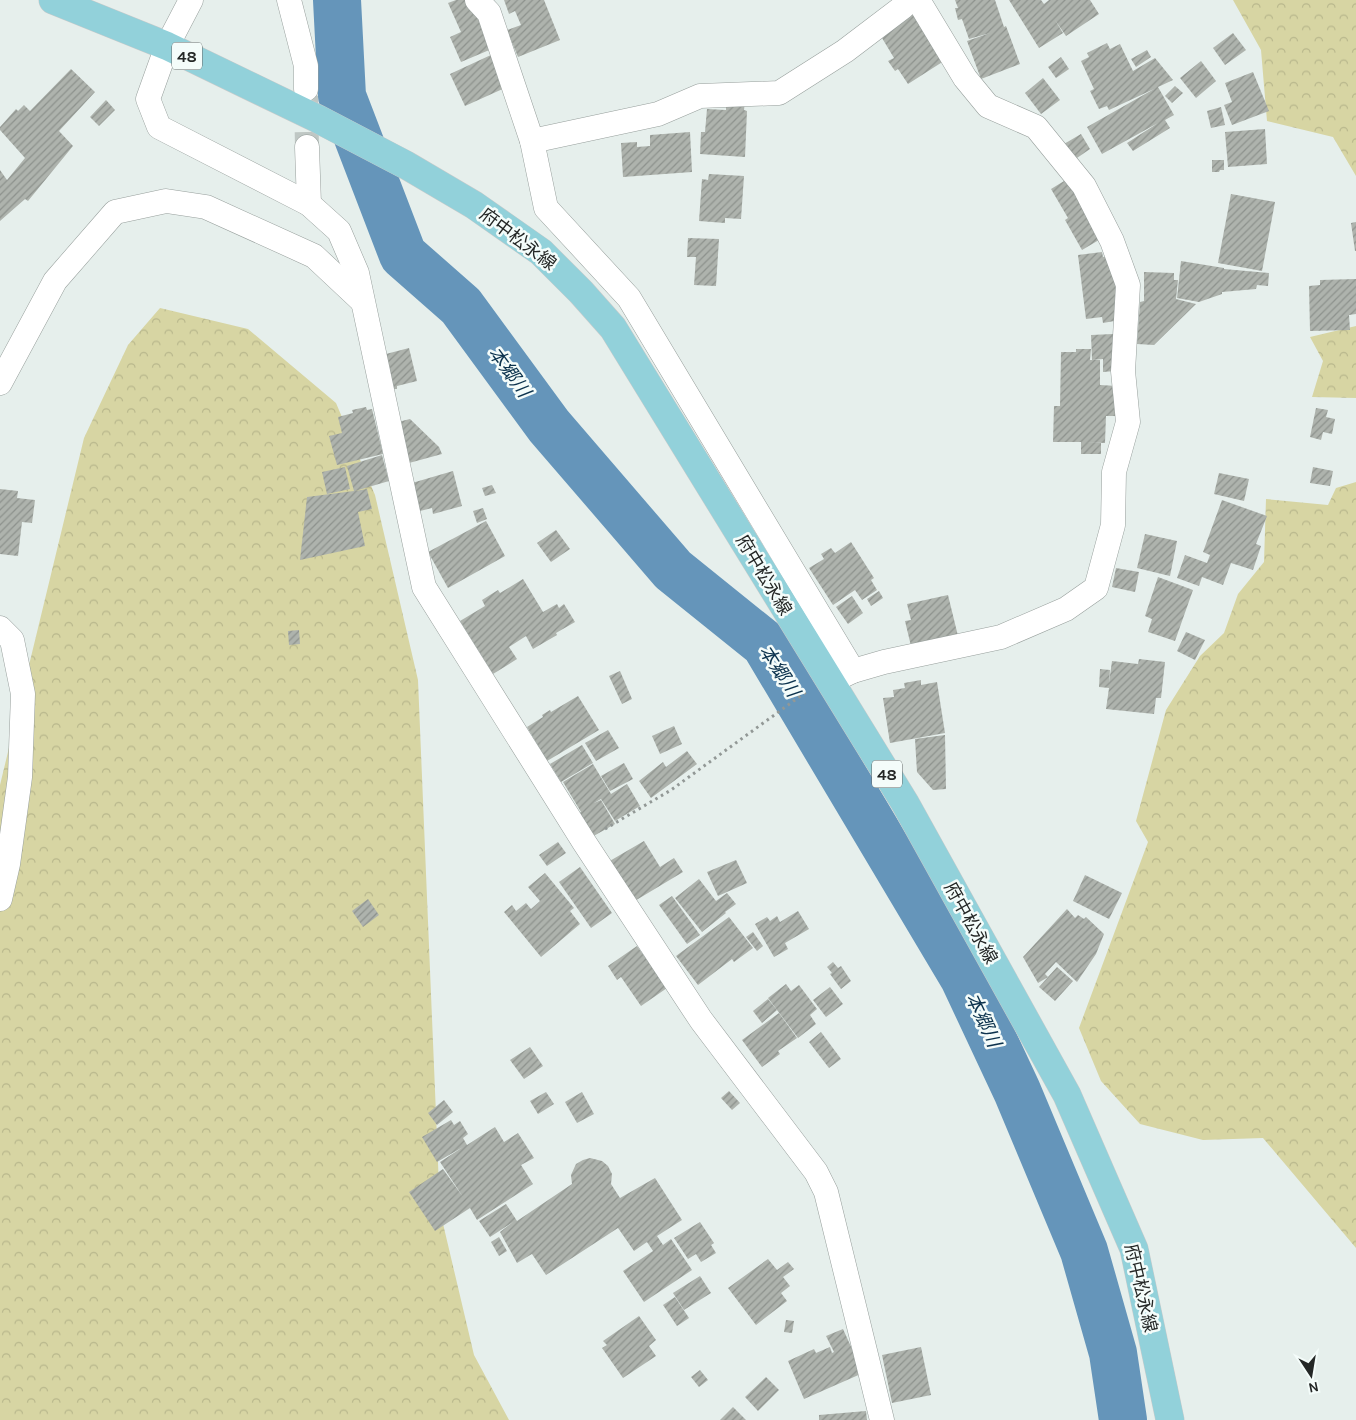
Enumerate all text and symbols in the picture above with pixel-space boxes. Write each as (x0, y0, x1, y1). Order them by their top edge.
road number: 48 (172, 42, 202, 70)
street label: 府中松永線 (475, 203, 561, 275)
water label: 本郷川 (483, 342, 536, 403)
street label: 府中松永線 (731, 531, 797, 619)
water label: 本郷川 (754, 641, 805, 703)
road number: 48 (872, 761, 902, 788)
street label: 府中松永線 (940, 878, 1002, 968)
water label: 本郷川 (961, 990, 1006, 1052)
street label: 府中松永線 (1120, 1242, 1162, 1334)
north arrow (1286, 1350, 1336, 1400)
text: N (1307, 1378, 1320, 1397)

